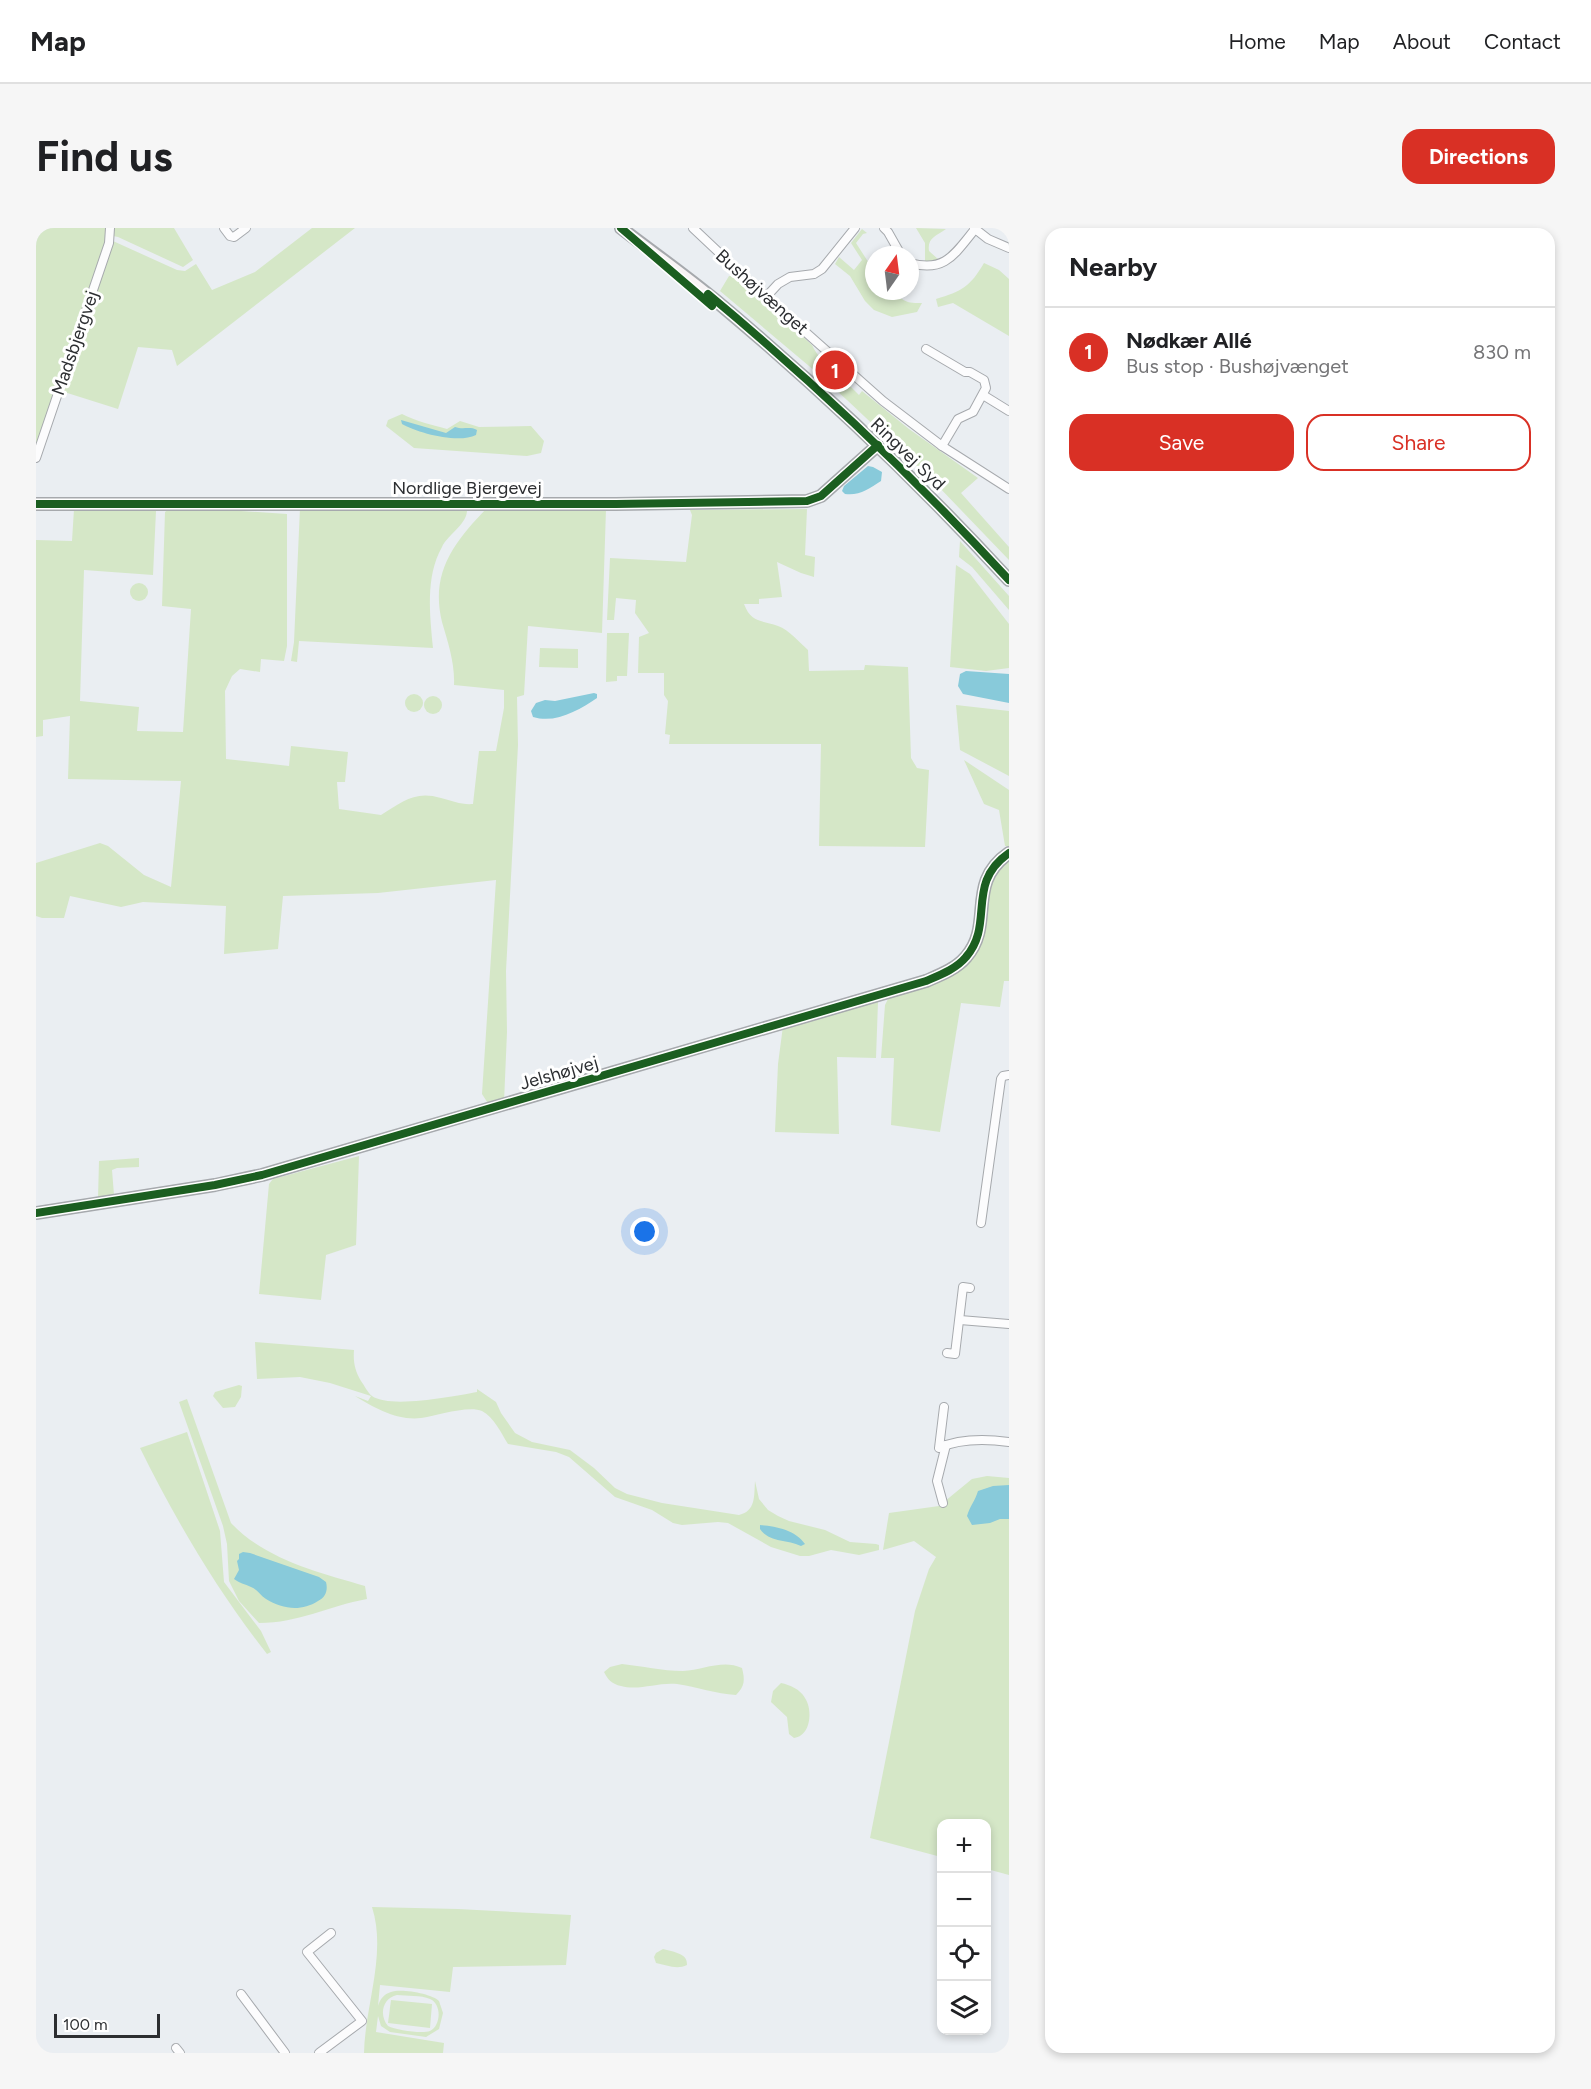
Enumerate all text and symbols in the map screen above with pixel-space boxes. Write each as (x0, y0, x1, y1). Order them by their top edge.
text: Map (30, 24, 86, 58)
text: Home (1229, 29, 1286, 54)
text: Map (1319, 29, 1360, 54)
text: About (1393, 29, 1451, 54)
text: Contact (1484, 29, 1561, 54)
button: Directions (1402, 129, 1555, 184)
text: Find us (36, 131, 173, 182)
street label: Bushøjvænget (711, 245, 813, 339)
north arrow (865, 246, 919, 300)
text: Nearby (1069, 251, 1157, 283)
street label: Madsbjergvej (47, 288, 103, 398)
text: Nødkær Allé (1126, 327, 1252, 354)
text: 1 (1084, 340, 1093, 364)
text: 830 m (1473, 340, 1531, 364)
pin: 1 (816, 348, 854, 392)
text: Bus stop · Bushøjvænget (1126, 354, 1349, 378)
street label: Ringvej Syd (866, 413, 950, 495)
button: Save (1069, 414, 1294, 471)
button: Share (1306, 414, 1531, 471)
street label: Nordlige Bjergevej (392, 477, 542, 499)
street label: Jelshøjvej (517, 1051, 601, 1095)
your location (630, 1217, 659, 1246)
map controls (937, 1819, 991, 2035)
button: + (937, 1819, 991, 1873)
button: − (937, 1873, 991, 1927)
button: locate (937, 1927, 991, 1981)
button: layers (937, 1981, 991, 2035)
scale bar (54, 2011, 160, 2038)
text: 100 m (63, 2015, 108, 2034)

